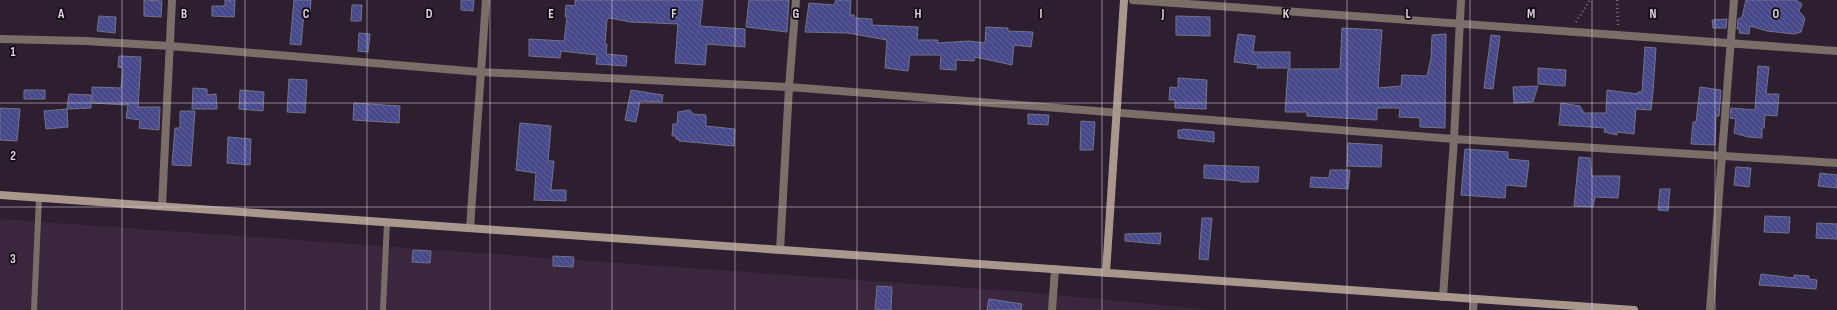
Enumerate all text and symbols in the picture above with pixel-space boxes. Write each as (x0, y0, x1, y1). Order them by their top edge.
text: A (57, 6, 65, 22)
text: B (181, 6, 187, 22)
text: C (303, 6, 310, 22)
text: D (426, 6, 433, 22)
text: E (548, 6, 554, 22)
text: F (671, 6, 677, 22)
text: G (793, 6, 800, 22)
text: H (915, 6, 922, 22)
text: I (1040, 6, 1043, 22)
text: J (1161, 6, 1165, 22)
text: K (1283, 6, 1290, 22)
text: L (1405, 6, 1411, 22)
text: M (1527, 6, 1535, 22)
text: N (1650, 6, 1657, 22)
text: O (1773, 6, 1780, 22)
text: 1 (10, 44, 16, 60)
text: 2 (10, 148, 16, 164)
text: 3 (10, 251, 16, 267)

